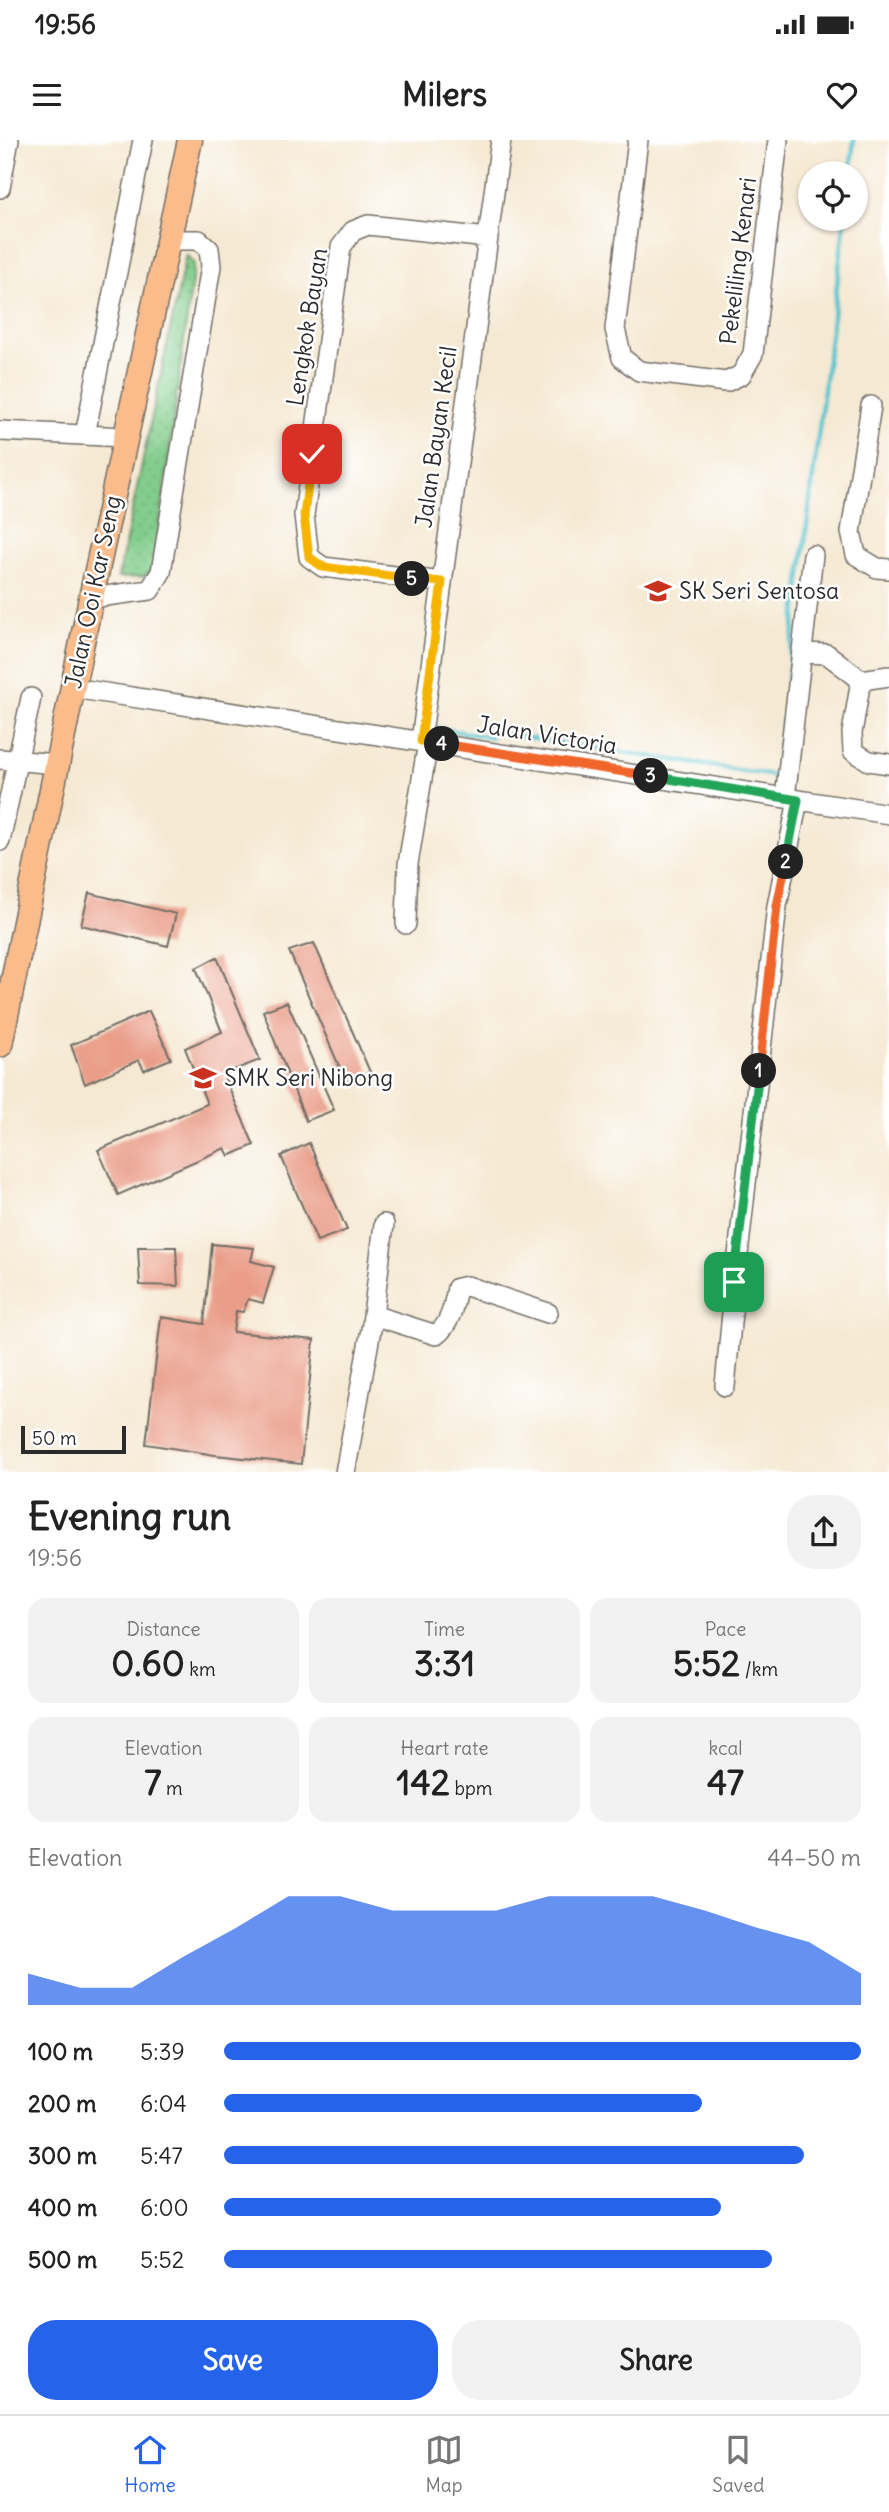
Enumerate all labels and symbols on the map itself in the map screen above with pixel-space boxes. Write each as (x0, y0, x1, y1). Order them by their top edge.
street label: Pekeliling Kenari (713, 176, 762, 346)
street label: Lengkok Bayan (280, 246, 333, 408)
street label: Jalan Bayan Kecil (408, 344, 463, 530)
pin (282, 424, 342, 484)
street label: Jalan Ooi Kar Seng (58, 493, 127, 691)
pin: 5 (394, 562, 430, 597)
school or university icon: SK Seri Sentosa (643, 576, 673, 606)
place label: SK Seri Sentosa (679, 576, 839, 605)
street label: Jalan Victoria (475, 709, 619, 760)
pin: 4 (424, 726, 460, 762)
pin: 3 (634, 758, 668, 794)
pin: 2 (768, 844, 804, 880)
pin: 1 (742, 1054, 776, 1088)
school or university icon: SMK Seri Nibong (188, 1063, 218, 1093)
place label: SMK Seri Nibong (224, 1063, 393, 1092)
pin (704, 1252, 764, 1312)
scale bar (21, 1423, 126, 1455)

